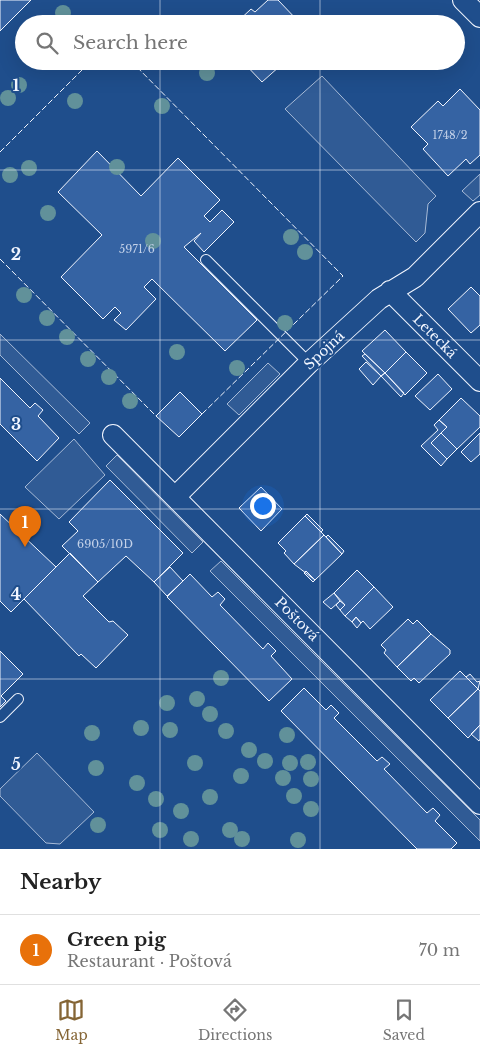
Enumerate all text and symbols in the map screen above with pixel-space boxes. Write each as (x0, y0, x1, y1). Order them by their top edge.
search box (15, 15, 465, 70)
icon: search (33, 29, 61, 57)
text: Search here (73, 31, 188, 54)
text: 1 (13, 75, 20, 95)
house number: 1748/2 (432, 128, 468, 142)
house number: 5971/6 (119, 242, 155, 256)
text: 2 (11, 244, 21, 264)
street label: Letecká (409, 310, 461, 362)
street label: Spojná (300, 326, 348, 373)
text: 3 (11, 414, 21, 434)
your location (250, 493, 276, 519)
pin: 1 (9, 506, 41, 547)
house number: 6905/10D (77, 537, 133, 551)
text: 4 (11, 584, 21, 604)
street label: Poštová (271, 593, 323, 645)
text: 5 (11, 754, 21, 774)
text: Nearby (20, 869, 101, 895)
text: Green pig (67, 928, 166, 951)
text: 1 (33, 940, 39, 960)
text: 70 m (419, 940, 460, 960)
text: Restaurant · Poštová (67, 951, 232, 971)
tab: Map (55, 996, 88, 1044)
tab: Directions (198, 996, 272, 1044)
tab: Saved (383, 996, 425, 1044)

